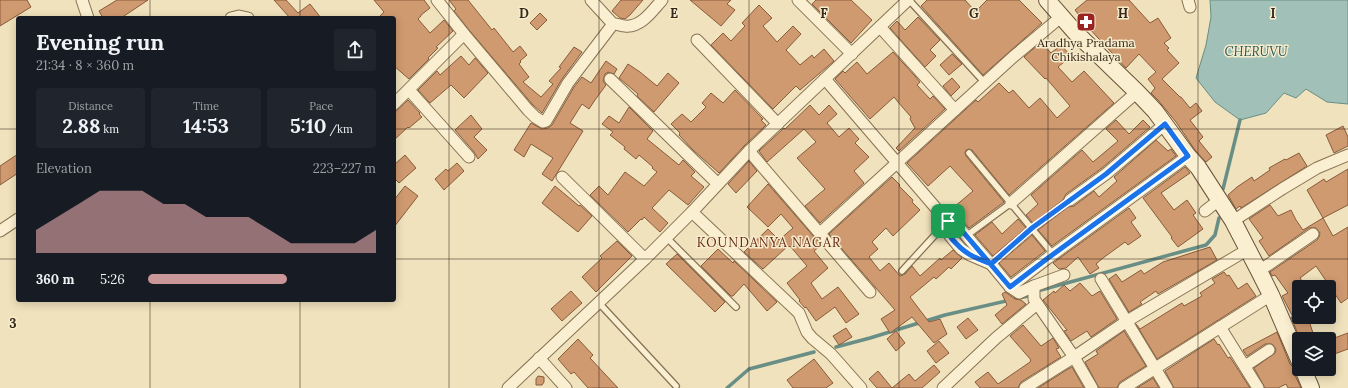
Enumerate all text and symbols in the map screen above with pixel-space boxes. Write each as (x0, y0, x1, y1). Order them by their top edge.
text: D (519, 5, 529, 22)
text: E (670, 5, 678, 22)
text: F (820, 5, 828, 22)
text: G (969, 5, 979, 22)
text: H (1118, 5, 1128, 22)
text: I (1270, 5, 1276, 22)
pharmacy icon: Aradhya Pradama Chikishalaya (1075, 11, 1097, 33)
text: Evening run (36, 28, 164, 56)
button: share (334, 29, 376, 71)
place label: Aradhya Pradama Chikishalaya (1036, 35, 1135, 64)
water label: CHERUVU (1224, 43, 1288, 60)
text: 21:34 · 8 × 360 m (36, 57, 134, 74)
text: Distance (68, 99, 113, 113)
text: Time (193, 99, 219, 113)
text: Pace (309, 99, 333, 113)
text: 2.88 (62, 113, 100, 138)
text: 14:53 (183, 113, 229, 138)
text: 5:10 (290, 113, 327, 138)
text: km (100, 122, 119, 136)
text: /km (327, 122, 353, 136)
text: Elevation (36, 160, 92, 177)
text: 223–227 m (313, 160, 376, 177)
pin (931, 204, 965, 238)
icon: arrive (937, 210, 959, 232)
district label: KOUNDANYA NAGAR (697, 234, 841, 251)
text: 360 m (36, 271, 74, 288)
text: 5:26 (100, 271, 125, 288)
map controls (1292, 280, 1336, 376)
button: locate (1292, 280, 1336, 324)
text: 3 (9, 315, 17, 332)
button: layers (1292, 332, 1336, 376)

